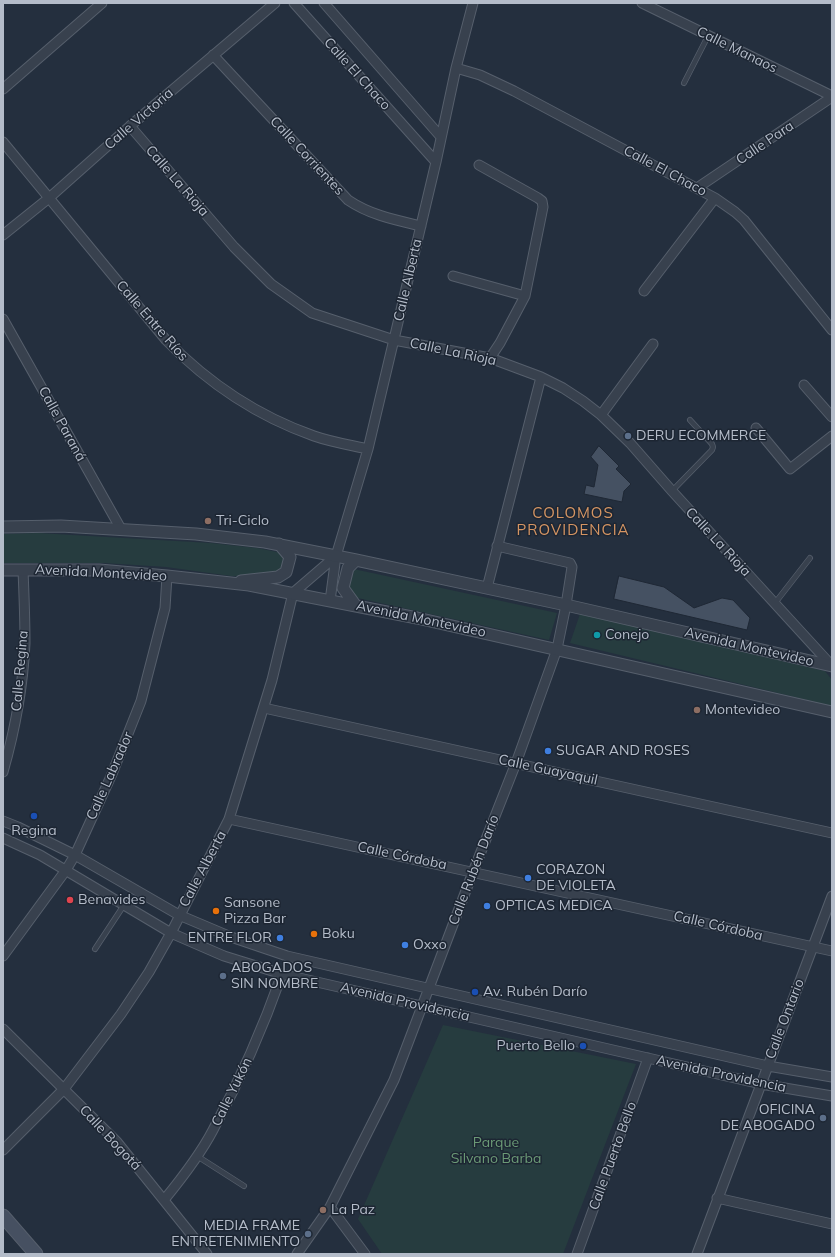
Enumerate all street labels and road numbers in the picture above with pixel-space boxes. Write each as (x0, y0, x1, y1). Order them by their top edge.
street label: Calle Manaos (694, 23, 780, 77)
street label: Calle El Chaco (320, 34, 394, 114)
street label: Calle Victoria (101, 85, 177, 153)
street label: Calle Corrientes (266, 113, 348, 199)
street label: Calle Para (733, 118, 797, 168)
street label: Calle La Rioja (142, 142, 212, 220)
street label: Calle El Chaco (621, 142, 709, 200)
street label: Calle Alberta (390, 237, 426, 323)
street label: Calle Entre Ríos (112, 277, 192, 365)
street label: Calle La Rioja (408, 335, 498, 369)
street label: Calle Paraná (35, 384, 89, 464)
street label: Calle La Rioja (682, 504, 754, 580)
street label: Avenida Montevideo (35, 561, 167, 585)
street label: Avenida Montevideo (355, 597, 487, 641)
street label: Avenida Montevideo (683, 624, 815, 670)
street label: Calle Regina (8, 630, 32, 712)
street label: Calle Labrador (83, 729, 137, 823)
street label: Calle Guayaquil (497, 751, 599, 789)
street label: Calle Rubén Darío (445, 813, 503, 927)
street label: Calle Alberta (176, 828, 230, 910)
street label: Calle Córdoba (356, 838, 448, 874)
street label: Calle Córdoba (672, 908, 764, 944)
street label: Calle Ontario (762, 977, 808, 1061)
street label: Avenida Providencia (339, 979, 471, 1025)
street label: Avenida Providencia (655, 1052, 787, 1096)
street label: Calle Yukón (208, 1055, 256, 1129)
street label: Calle Puerto Bello (586, 1100, 640, 1212)
street label: Calle Bogotá (76, 1102, 144, 1174)

